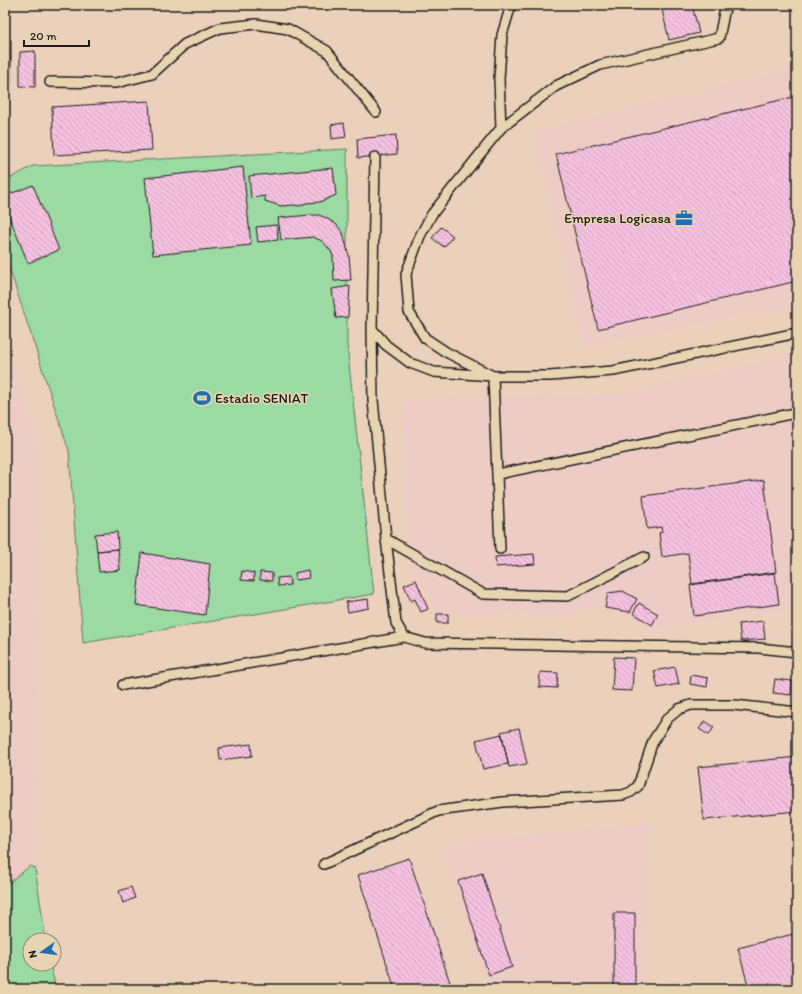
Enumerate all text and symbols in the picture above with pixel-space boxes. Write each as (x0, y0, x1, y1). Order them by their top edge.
scale bar (24, 22, 89, 48)
text: 20 m (30, 29, 57, 43)
office icon: Empresa Logicasa (674, 208, 694, 228)
place label: Empresa Logicasa (564, 210, 672, 227)
sports icon: Estadio SENIAT (192, 388, 212, 408)
place label: Estadio SENIAT (215, 390, 309, 407)
north arrow (22, 932, 62, 972)
text: N (26, 949, 40, 959)

